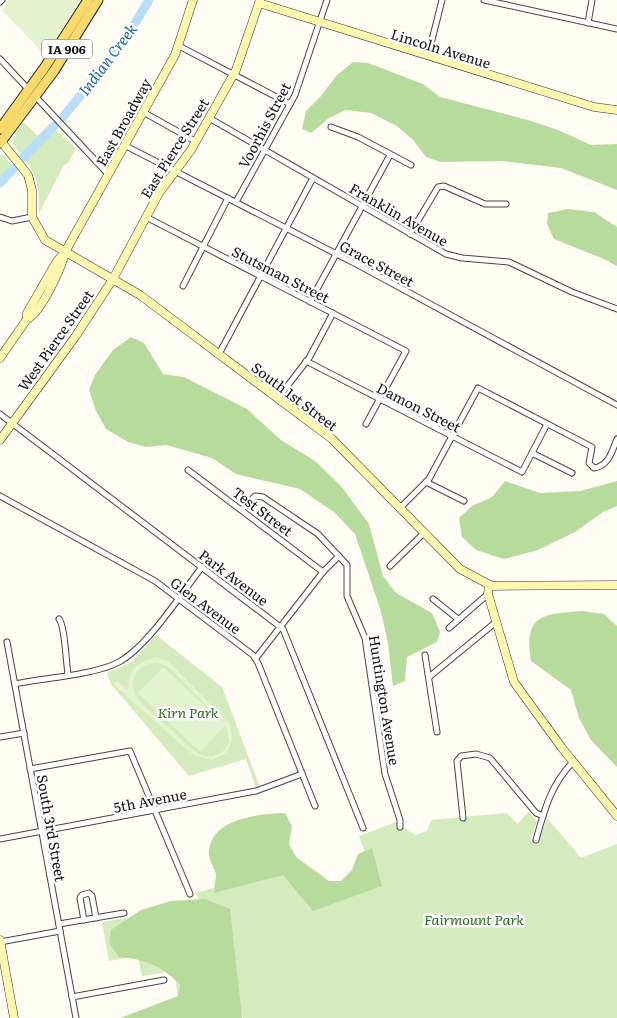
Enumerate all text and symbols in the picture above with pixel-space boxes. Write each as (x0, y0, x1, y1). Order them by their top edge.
water label: Indian Creek (72, 17, 142, 100)
street label: Lincoln Avenue (389, 23, 493, 73)
road number: IA 906 (42, 40, 92, 59)
street label: East Broadway (91, 74, 156, 169)
street label: Voorhis Street (233, 78, 295, 171)
street label: East Pierce Street (135, 94, 213, 202)
street label: Franklin Avenue (346, 178, 452, 250)
street label: Grace Street (336, 235, 418, 291)
street label: Stutsman Street (229, 241, 334, 307)
street label: West Pierce Street (13, 285, 98, 395)
street label: South 1st Street (248, 357, 342, 435)
street label: Damon Street (374, 377, 465, 437)
street label: Test Street (229, 482, 298, 541)
street label: Park Avenue (195, 544, 273, 610)
street label: Glen Avenue (167, 572, 245, 638)
street label: Huntington Avenue (365, 634, 405, 766)
park label: Kirn Park (157, 702, 219, 722)
street label: South 3rd Street (33, 773, 71, 883)
street label: 5th Avenue (112, 783, 188, 817)
park label: Fairmount Park (424, 909, 524, 929)

